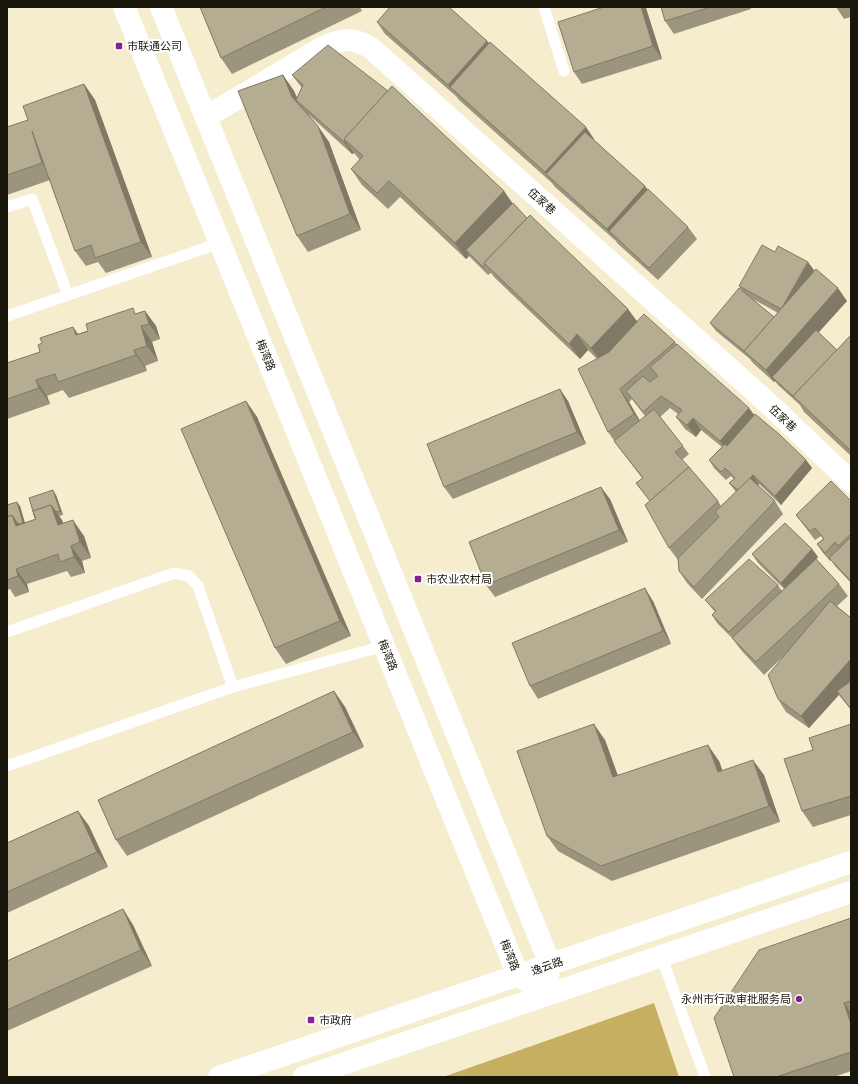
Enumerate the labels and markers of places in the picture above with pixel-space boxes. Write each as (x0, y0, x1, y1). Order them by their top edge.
place label: 市联通公司 (127, 39, 182, 53)
marker: 市联通公司 (114, 41, 124, 51)
place label: 市农业农村局 (426, 572, 492, 586)
marker: 市农业农村局 (413, 574, 423, 584)
place label: 永州市行政审批服务局 (681, 992, 791, 1006)
marker: 永州市行政审批服务局 (794, 994, 804, 1004)
place label: 市政府 (319, 1013, 352, 1027)
marker: 市政府 (306, 1015, 316, 1025)

